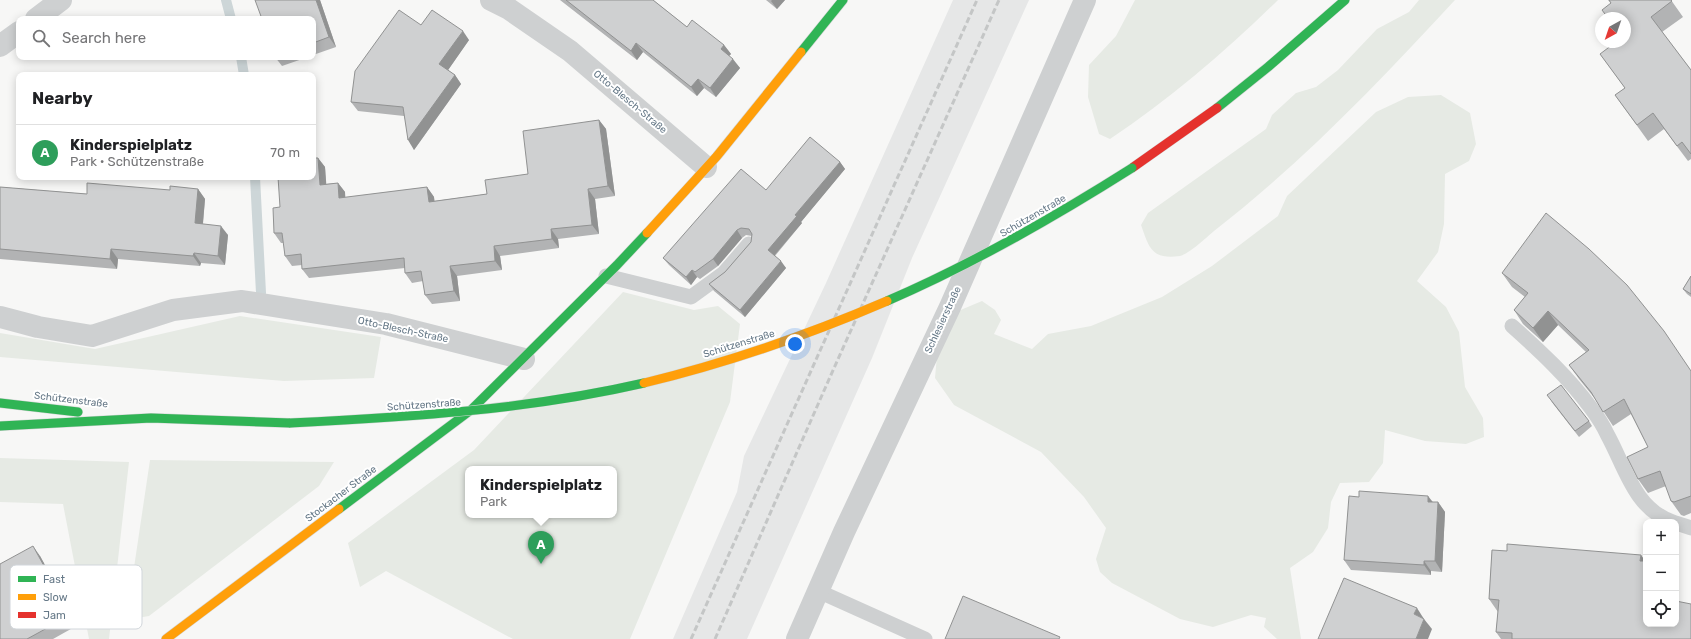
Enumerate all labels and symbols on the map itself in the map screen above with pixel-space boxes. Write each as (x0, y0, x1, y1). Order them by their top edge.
north arrow (1595, 12, 1631, 48)
street label: Otto-Blesch-Straße (591, 68, 669, 136)
street label: Schützenstraße (998, 192, 1068, 240)
street label: Schlesierstraße (922, 284, 964, 355)
street label: Otto-Blesch-Straße (357, 315, 450, 346)
street label: Schützenstraße (702, 327, 777, 361)
your location (785, 334, 805, 354)
street label: Schützenstraße (33, 390, 109, 411)
street label: Schützenstraße (387, 396, 462, 414)
street label: Stockacher Straße (303, 463, 379, 525)
pin: A (528, 531, 554, 564)
legend (10, 565, 142, 629)
text: Fast (43, 573, 66, 586)
text: Slow (43, 591, 68, 604)
text: Jam (43, 609, 66, 622)

